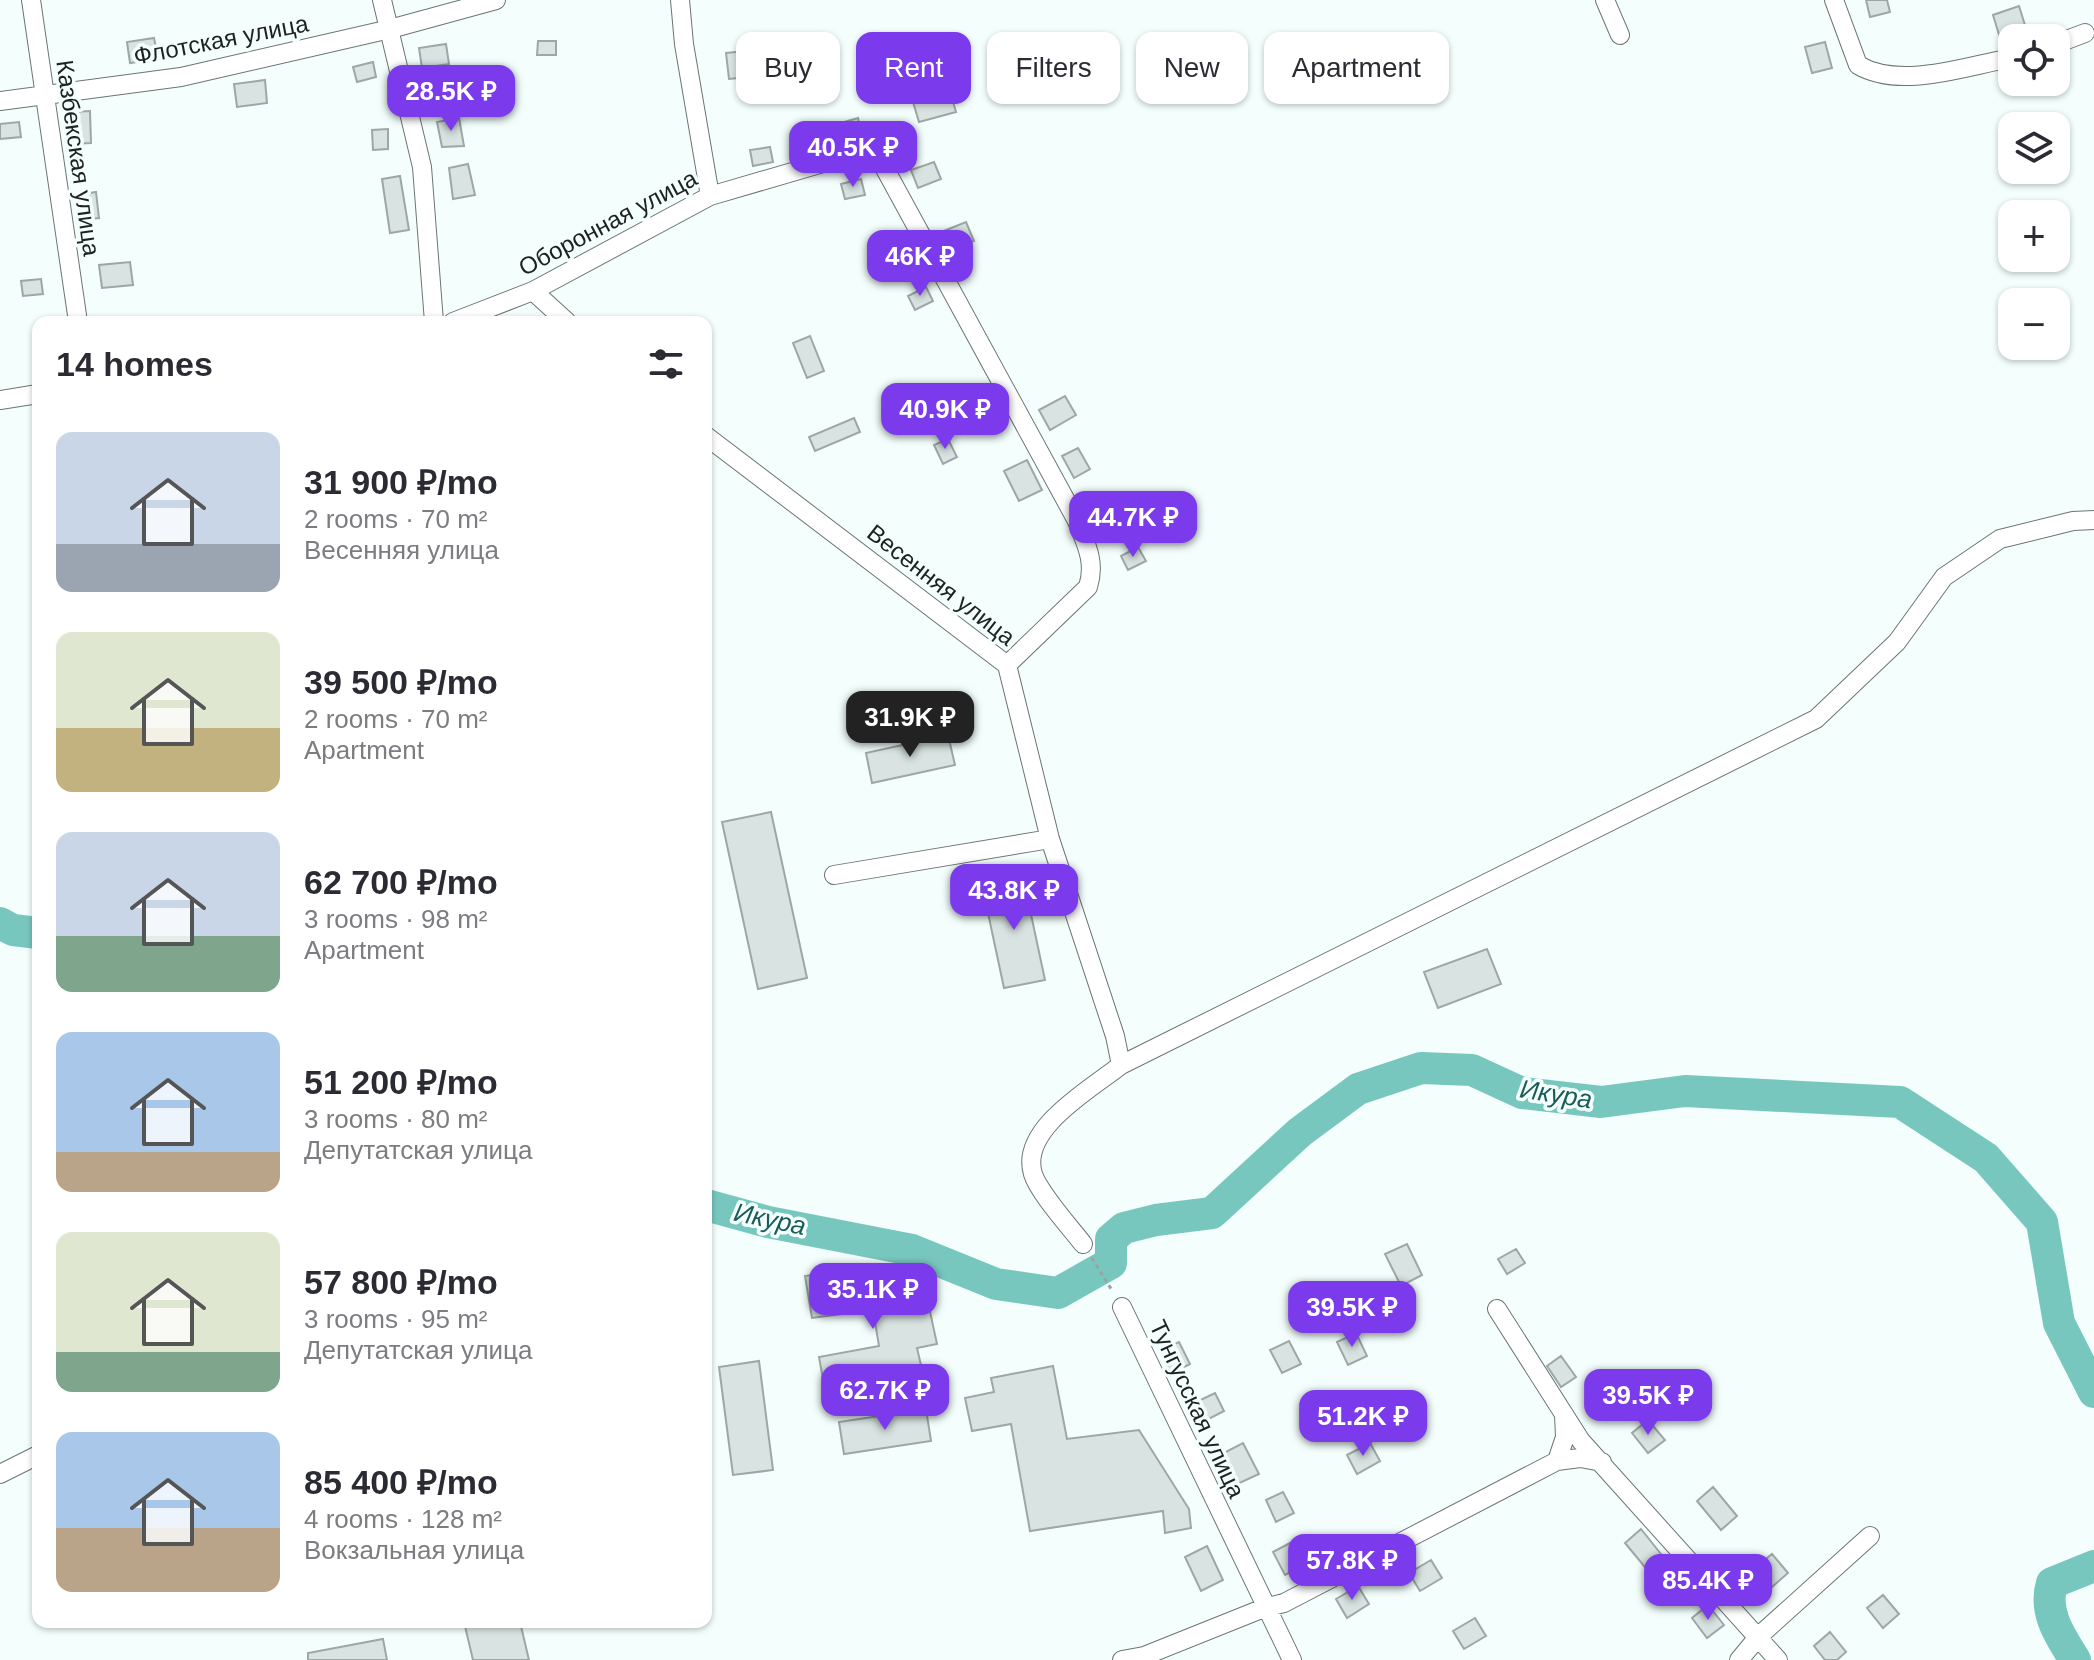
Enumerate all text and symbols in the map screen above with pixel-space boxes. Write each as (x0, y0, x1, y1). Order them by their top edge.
street label: Флотская улица (131, 9, 311, 70)
map controls (1998, 24, 2070, 360)
button: locate (1998, 24, 2070, 96)
chip: Buy (736, 32, 840, 104)
chip: Rent (856, 32, 971, 104)
chip: Filters (987, 32, 1120, 104)
chip: New (1136, 32, 1248, 104)
chip: Apartment (1264, 32, 1449, 104)
street label: Казбекская улица (51, 58, 106, 258)
pin: 28.5K ₽ (377, 65, 525, 133)
text: 28.5K ₽ (405, 76, 497, 106)
button: layers (1998, 112, 2070, 184)
pin: 40.5K ₽ (779, 121, 927, 189)
text: 40.5K ₽ (807, 132, 899, 162)
street label: Оборонная улица (514, 164, 702, 281)
button: + (1998, 200, 2070, 272)
pin: 46K ₽ (864, 230, 976, 298)
text: 46K ₽ (885, 241, 955, 271)
button: − (1998, 288, 2070, 360)
icon: filters (644, 342, 688, 386)
text: 14 homes (56, 345, 213, 383)
pin: 40.9K ₽ (871, 383, 1019, 451)
text: 40.9K ₽ (899, 394, 991, 424)
text: 31 900 ₽/mo (304, 463, 498, 501)
icon: home (120, 464, 216, 560)
pin: 44.7K ₽ (1059, 491, 1207, 559)
text: 44.7K ₽ (1087, 502, 1179, 532)
text: 2 rooms · 70 m² (304, 504, 488, 534)
street label: Весенняя улица (862, 519, 1021, 651)
text: Весенняя улица (304, 535, 499, 565)
text: 39 500 ₽/mo (304, 663, 498, 701)
icon: home (120, 664, 216, 760)
pin: 31.9K ₽ (836, 691, 984, 759)
text: 31.9K ₽ (864, 702, 956, 732)
text: 2 rooms · 70 m² (304, 704, 488, 734)
text: Apartment (304, 735, 424, 765)
text: 62 700 ₽/mo (304, 863, 498, 901)
icon: home (120, 864, 216, 960)
pin: 43.8K ₽ (940, 864, 1088, 932)
text: 43.8K ₽ (968, 875, 1060, 905)
text: 3 rooms · 98 m² (304, 904, 488, 934)
text: Apartment (304, 935, 424, 965)
text: 51 200 ₽/mo (304, 1063, 498, 1101)
icon: home (120, 1064, 216, 1160)
water label: Икура (1518, 1073, 1594, 1115)
text: 3 rooms · 80 m² (304, 1104, 488, 1134)
text: Депутатская улица (304, 1135, 532, 1165)
water label: Икура (731, 1197, 809, 1241)
text: 57 800 ₽/mo (304, 1263, 498, 1301)
pin: 35.1K ₽ (799, 1263, 947, 1331)
icon: home (120, 1264, 216, 1360)
text: 35.1K ₽ (827, 1274, 919, 1304)
pin: 39.5K ₽ (1278, 1281, 1426, 1349)
text: 39.5K ₽ (1306, 1292, 1398, 1322)
text: 3 rooms · 95 m² (304, 1304, 488, 1334)
street label: Тунгусская улица (1144, 1316, 1251, 1503)
text: Депутатская улица (304, 1335, 532, 1365)
pin: 62.7K ₽ (811, 1364, 959, 1432)
pin: 39.5K ₽ (1574, 1369, 1722, 1437)
text: 62.7K ₽ (839, 1375, 931, 1405)
text: 39.5K ₽ (1602, 1380, 1694, 1410)
pin: 51.2K ₽ (1289, 1390, 1437, 1458)
text: 51.2K ₽ (1317, 1401, 1409, 1431)
text: 85 400 ₽/mo (304, 1463, 498, 1501)
icon: home (120, 1464, 216, 1560)
text: 4 rooms · 128 m² (304, 1504, 502, 1534)
pin: 57.8K ₽ (1278, 1534, 1426, 1602)
text: Вокзальная улица (304, 1535, 524, 1565)
text: 57.8K ₽ (1306, 1545, 1398, 1575)
pin: 85.4K ₽ (1634, 1554, 1782, 1622)
text: 85.4K ₽ (1662, 1565, 1754, 1595)

